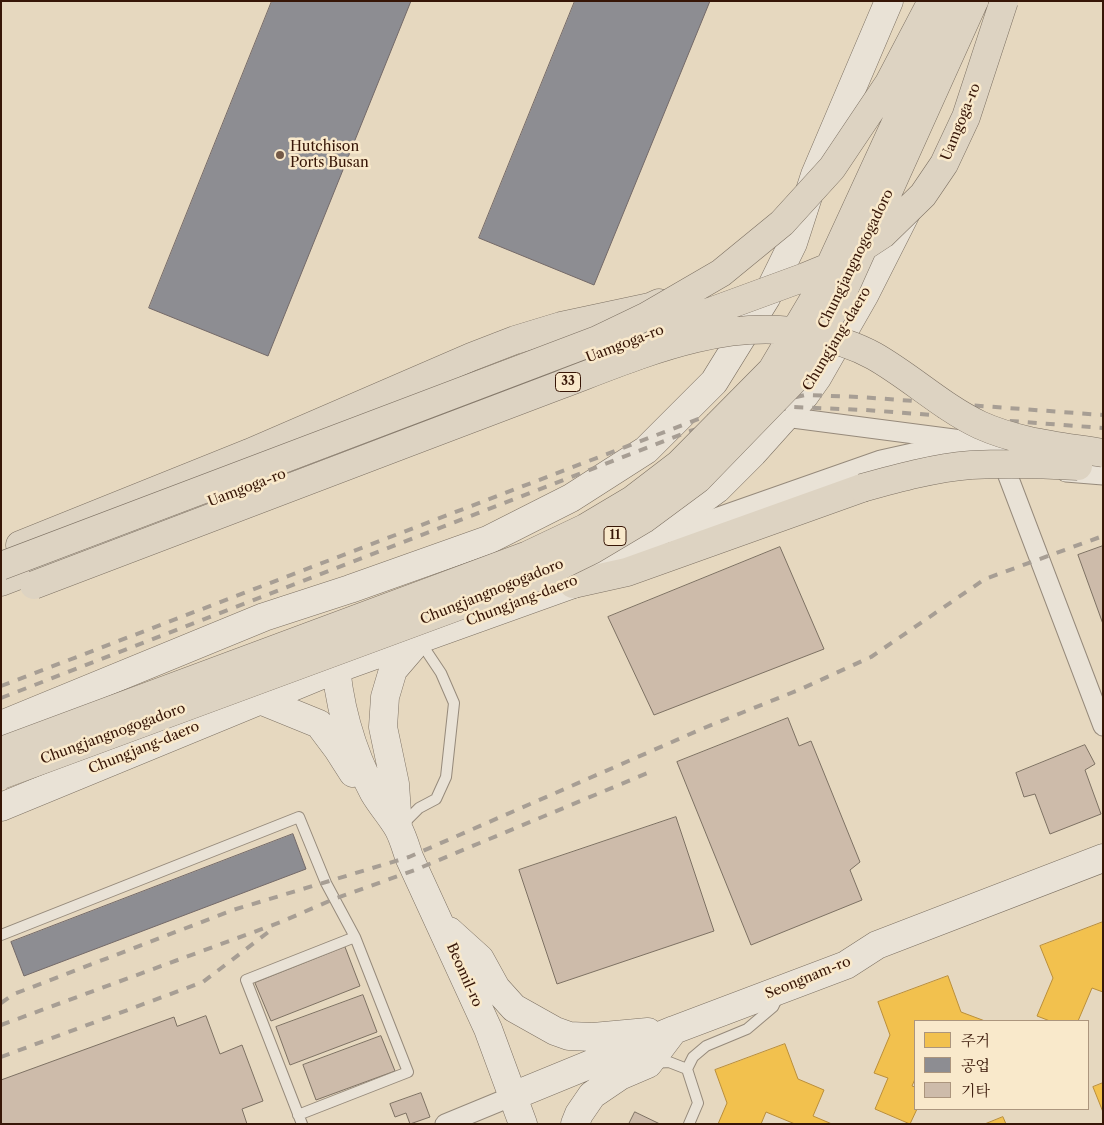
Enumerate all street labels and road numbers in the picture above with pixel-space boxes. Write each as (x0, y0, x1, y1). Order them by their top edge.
street label: Uamgoga-ro (938, 81, 984, 163)
street label: Chungjangnogogadoro (815, 187, 897, 331)
street label: Chungjang-daero (799, 284, 875, 394)
street label: Uamgoga-ro (584, 321, 666, 367)
road number: 33 (556, 372, 580, 392)
street label: Uamgoga-ro (206, 465, 288, 511)
road number: 11 (604, 526, 626, 546)
street label: Chungjangnogogadoro (418, 556, 566, 628)
street label: Chungjang-daero (464, 572, 580, 630)
street label: Chungjangnogogadoro (38, 700, 188, 768)
street label: Chungjang-daero (86, 718, 202, 778)
street label: Beomil-ro (442, 940, 486, 1010)
street label: Seongnam-ro (763, 953, 853, 1003)

